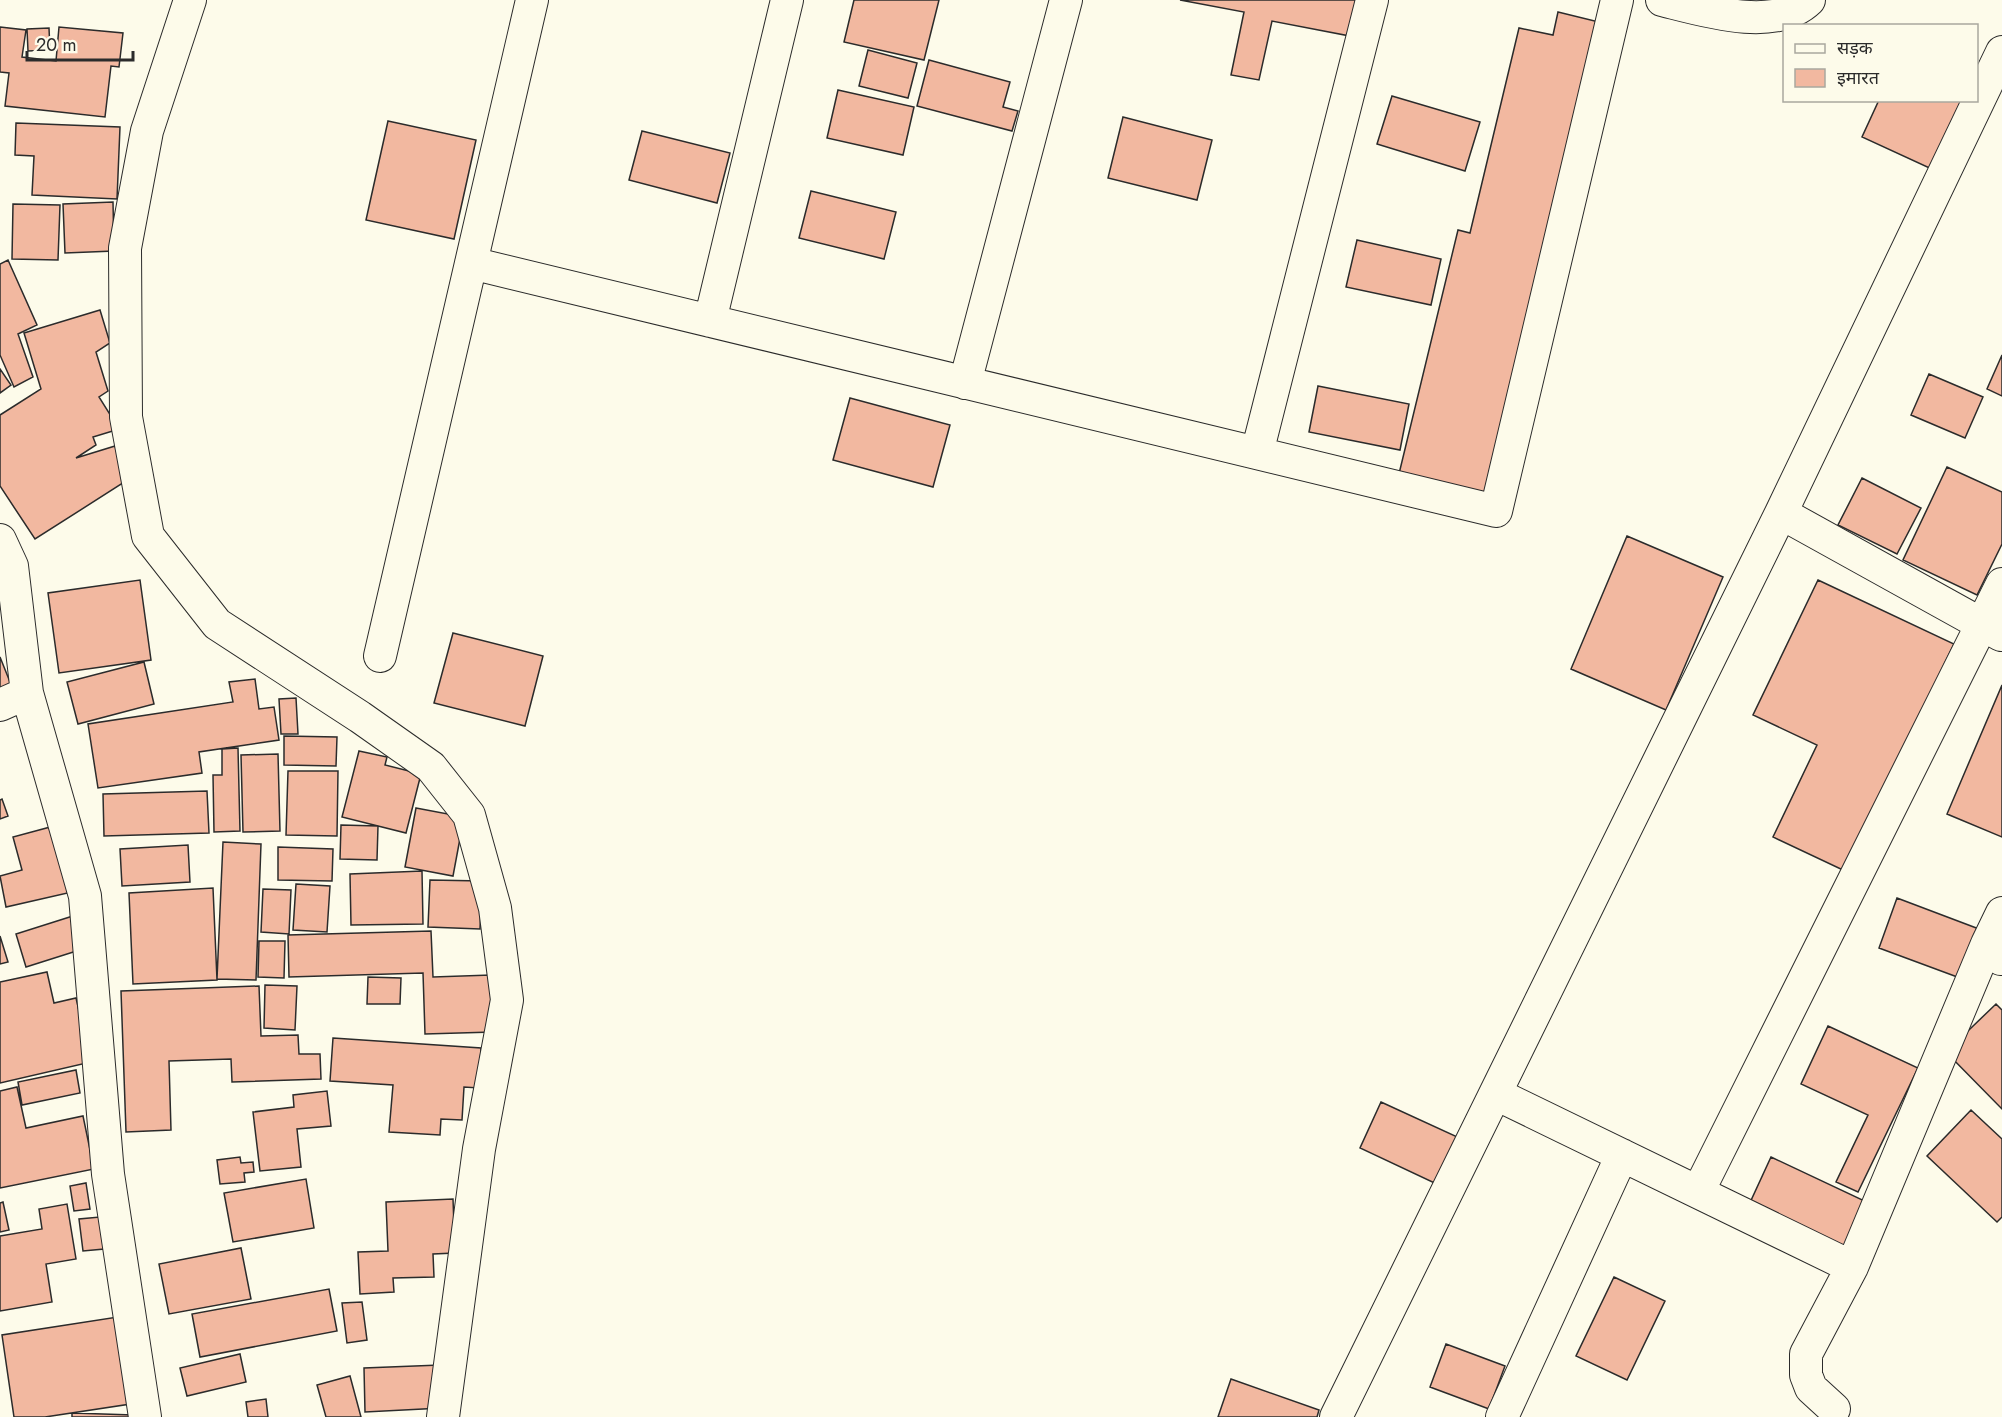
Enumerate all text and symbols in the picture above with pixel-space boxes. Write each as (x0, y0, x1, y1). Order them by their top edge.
scale bar (27, 24, 134, 62)
legend (1783, 24, 1978, 102)
text: 20 m (36, 32, 76, 58)
text: सड़क (1837, 35, 1874, 61)
text: इमारत (1837, 65, 1880, 91)

